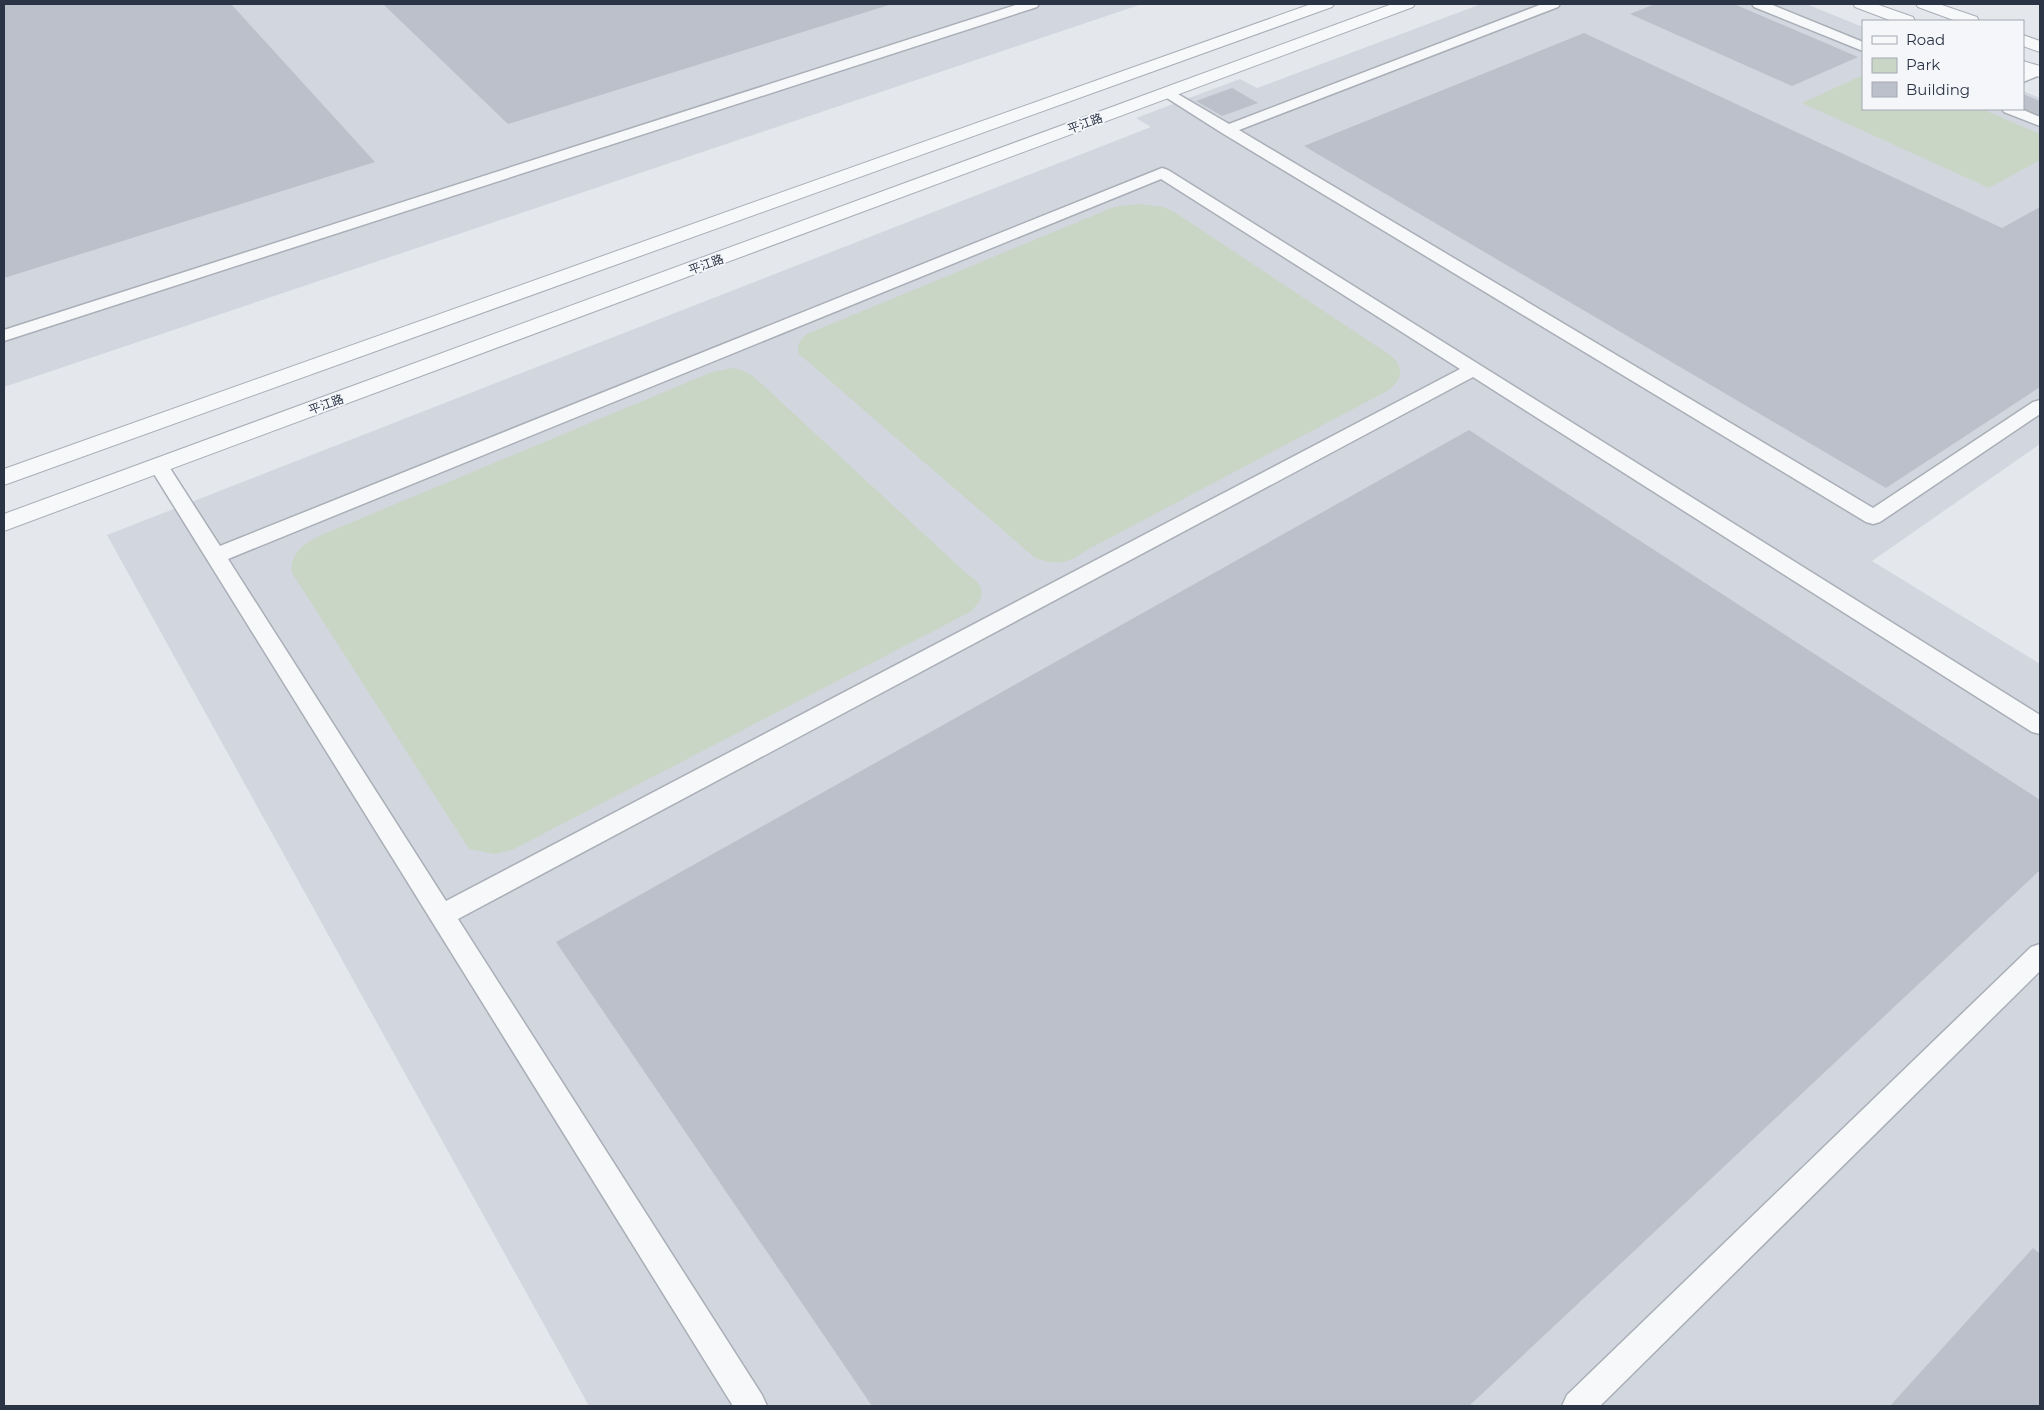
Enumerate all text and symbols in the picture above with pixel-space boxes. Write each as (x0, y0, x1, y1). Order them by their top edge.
legend (1862, 20, 2024, 110)
text: Road (1906, 30, 1945, 49)
text: Park (1906, 55, 1940, 74)
text: Building (1906, 80, 1970, 99)
street label: 平江路 (1066, 110, 1104, 136)
street label: 平江路 (687, 251, 725, 277)
street label: 平江路 (307, 391, 345, 417)

